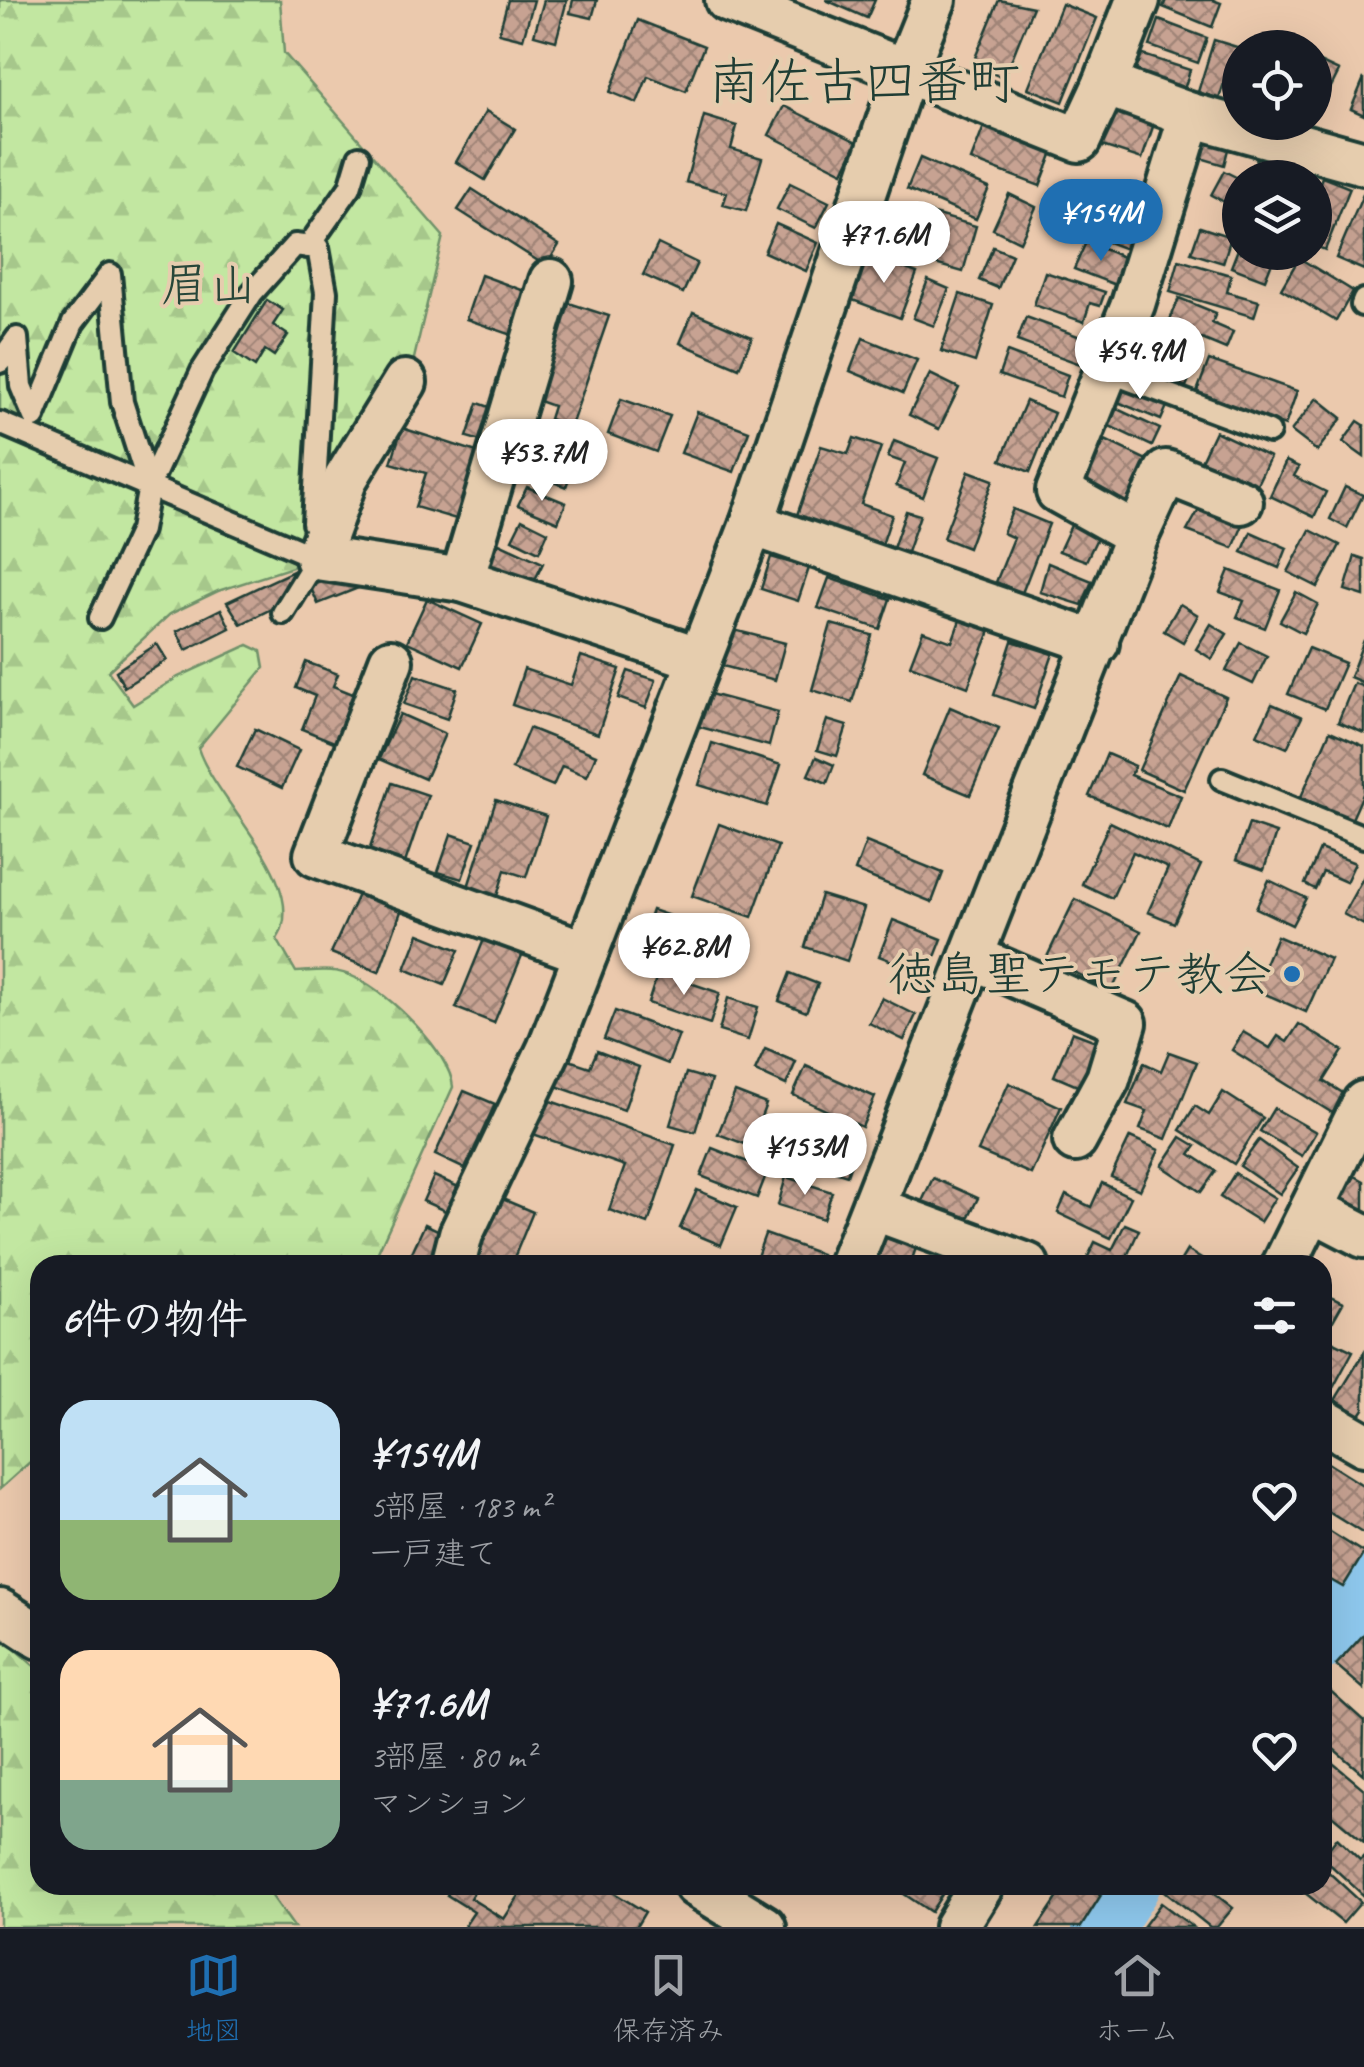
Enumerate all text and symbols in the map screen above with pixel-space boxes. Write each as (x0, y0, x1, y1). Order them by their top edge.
map controls (1222, 30, 1332, 270)
button: locate (1222, 30, 1332, 140)
district label: 南佐古四番町 (708, 49, 1020, 115)
button: layers (1222, 160, 1332, 270)
pin: ¥154M (1031, 179, 1171, 264)
text: ¥154M (1061, 191, 1141, 232)
pin: ¥71.6M (803, 201, 965, 286)
text: ¥71.6M (840, 213, 928, 254)
park label: 眉山 (161, 255, 257, 315)
pin: ¥54.9M (1059, 317, 1221, 402)
text: ¥54.9M (1097, 329, 1183, 370)
pin: ¥53.7M (461, 419, 623, 504)
text: ¥53.7M (499, 431, 585, 472)
pin: ¥62.8M (603, 913, 765, 998)
text: ¥62.8M (640, 925, 728, 966)
place label: 徳島聖テモテ教会 (888, 944, 1272, 1004)
marker: 徳島聖テモテ教会 (1281, 963, 1303, 985)
pin: ¥153M (735, 1113, 875, 1198)
text: ¥153M (765, 1125, 845, 1166)
icon: filters (1247, 1288, 1302, 1343)
text: 6件の物件 (60, 1293, 248, 1346)
text: ¥154M (370, 1427, 476, 1480)
icon: home (140, 1440, 260, 1560)
icon: heart (1247, 1473, 1302, 1528)
text: 5部屋 · 183 m² (370, 1486, 549, 1527)
text: 一戸建て (370, 1533, 498, 1574)
text: ¥71.6M (370, 1677, 485, 1730)
icon: home (140, 1690, 260, 1810)
icon: heart (1247, 1723, 1302, 1778)
text: 3部屋 · 80 m² (370, 1736, 535, 1777)
text: マンション (370, 1783, 529, 1824)
tab: 地図 (186, 1948, 242, 2048)
tab: 保存済み (613, 1948, 725, 2048)
tab: ホーム (1096, 1948, 1178, 2048)

